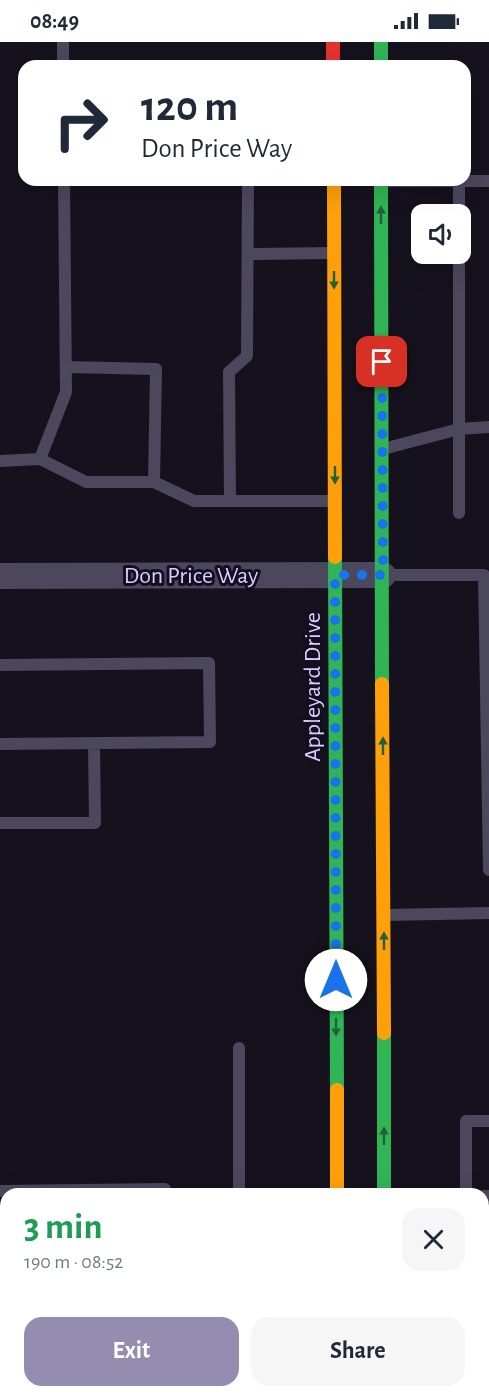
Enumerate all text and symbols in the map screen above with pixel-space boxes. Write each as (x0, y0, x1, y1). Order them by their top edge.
text: 08:49 (30, 10, 79, 32)
icon: right (42, 84, 120, 162)
text: 120 m (141, 86, 238, 128)
text: Don Price Way (141, 135, 292, 162)
map controls (411, 204, 471, 264)
button: sound (411, 204, 471, 264)
one-way arrow (376, 205, 386, 224)
one-way arrow (329, 271, 339, 290)
pin (356, 336, 407, 387)
icon: arrive (365, 345, 398, 378)
one-way arrow (330, 466, 340, 485)
street label: Don Price Way (124, 564, 258, 588)
street label: Appleyard Drive (301, 612, 325, 762)
one-way arrow (378, 736, 388, 755)
one-way arrow (379, 931, 389, 950)
position arrow (304, 948, 368, 1012)
one-way arrow (331, 1018, 341, 1037)
one-way arrow (379, 1126, 389, 1145)
button: close (402, 1208, 465, 1271)
text: 3 min (24, 1209, 102, 1245)
text: 190 m · 08:52 (24, 1252, 123, 1272)
button: Exit (24, 1317, 239, 1386)
button: Share (251, 1317, 465, 1386)

